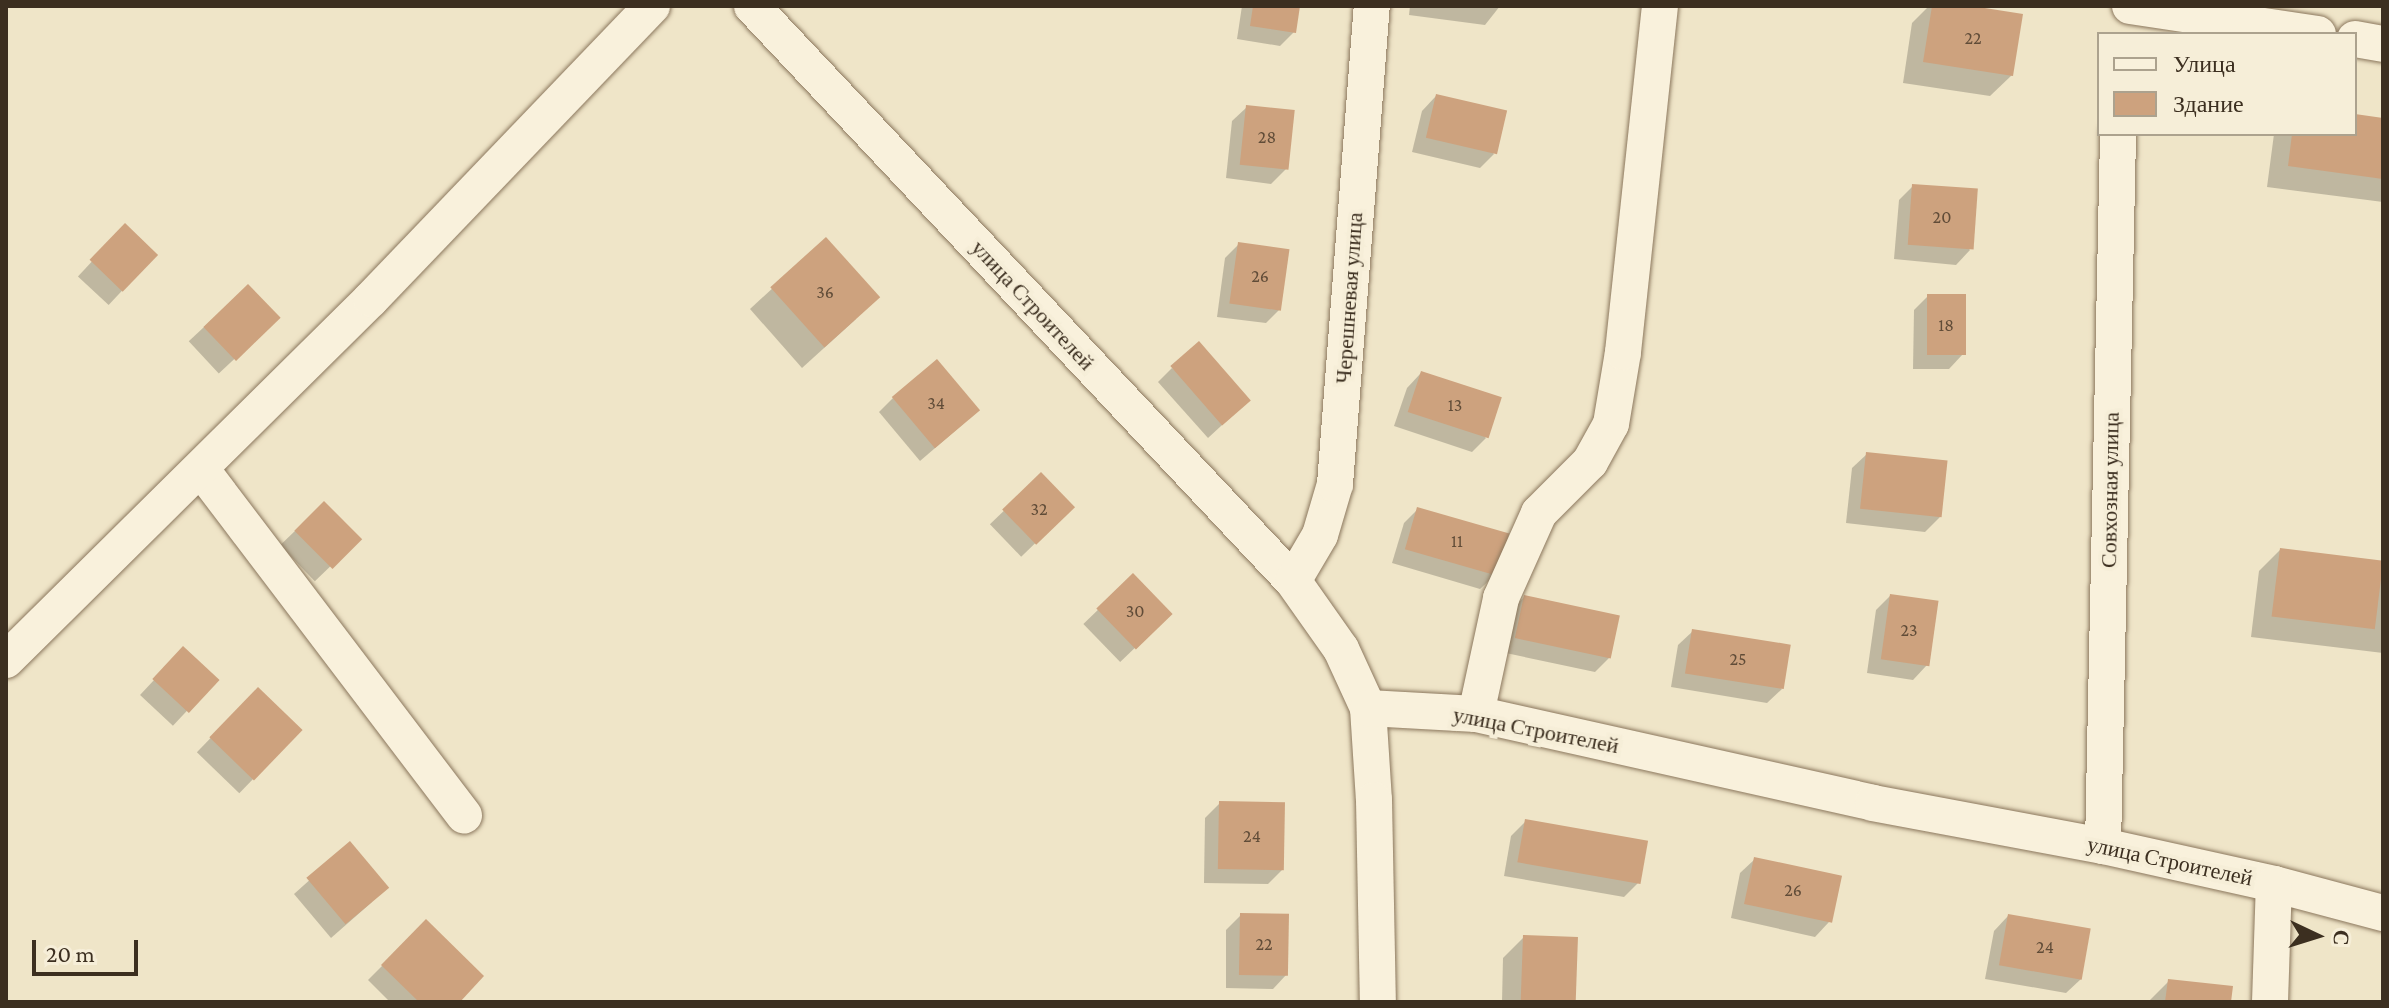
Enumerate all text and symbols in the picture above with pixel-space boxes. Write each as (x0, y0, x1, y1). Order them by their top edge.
house number: 22 (1964, 27, 1982, 49)
legend (2097, 32, 2357, 136)
text: Улица (2173, 50, 2236, 77)
text: Здание (2173, 90, 2244, 117)
house number: 28 (1258, 126, 1276, 148)
house number: 20 (1933, 206, 1951, 228)
street label: Черешневая улица (1330, 211, 1368, 385)
street label: улица Строителей (966, 234, 1100, 376)
house number: 26 (1251, 265, 1269, 287)
house number: 36 (816, 281, 834, 303)
house number: 18 (1938, 314, 1954, 336)
house number: 34 (927, 392, 945, 414)
house number: 13 (1448, 394, 1462, 416)
street label: Совхозная улица (2095, 412, 2125, 568)
house number: 32 (1030, 498, 1048, 520)
house number: 11 (1451, 530, 1463, 552)
house number: 30 (1126, 600, 1144, 622)
house number: 23 (1900, 619, 1918, 641)
house number: 25 (1729, 648, 1747, 670)
street label: улица Строителей (1451, 701, 1621, 759)
house number: 24 (1243, 825, 1261, 847)
street label: улица Строителей (2085, 831, 2255, 891)
house number: 26 (1784, 879, 1802, 901)
north arrow (2277, 896, 2357, 976)
scale bar (36, 924, 142, 974)
text: С (2328, 929, 2354, 946)
house number: 22 (1255, 933, 1273, 955)
house number: 24 (2036, 936, 2054, 958)
text: 20 m (46, 940, 95, 967)

